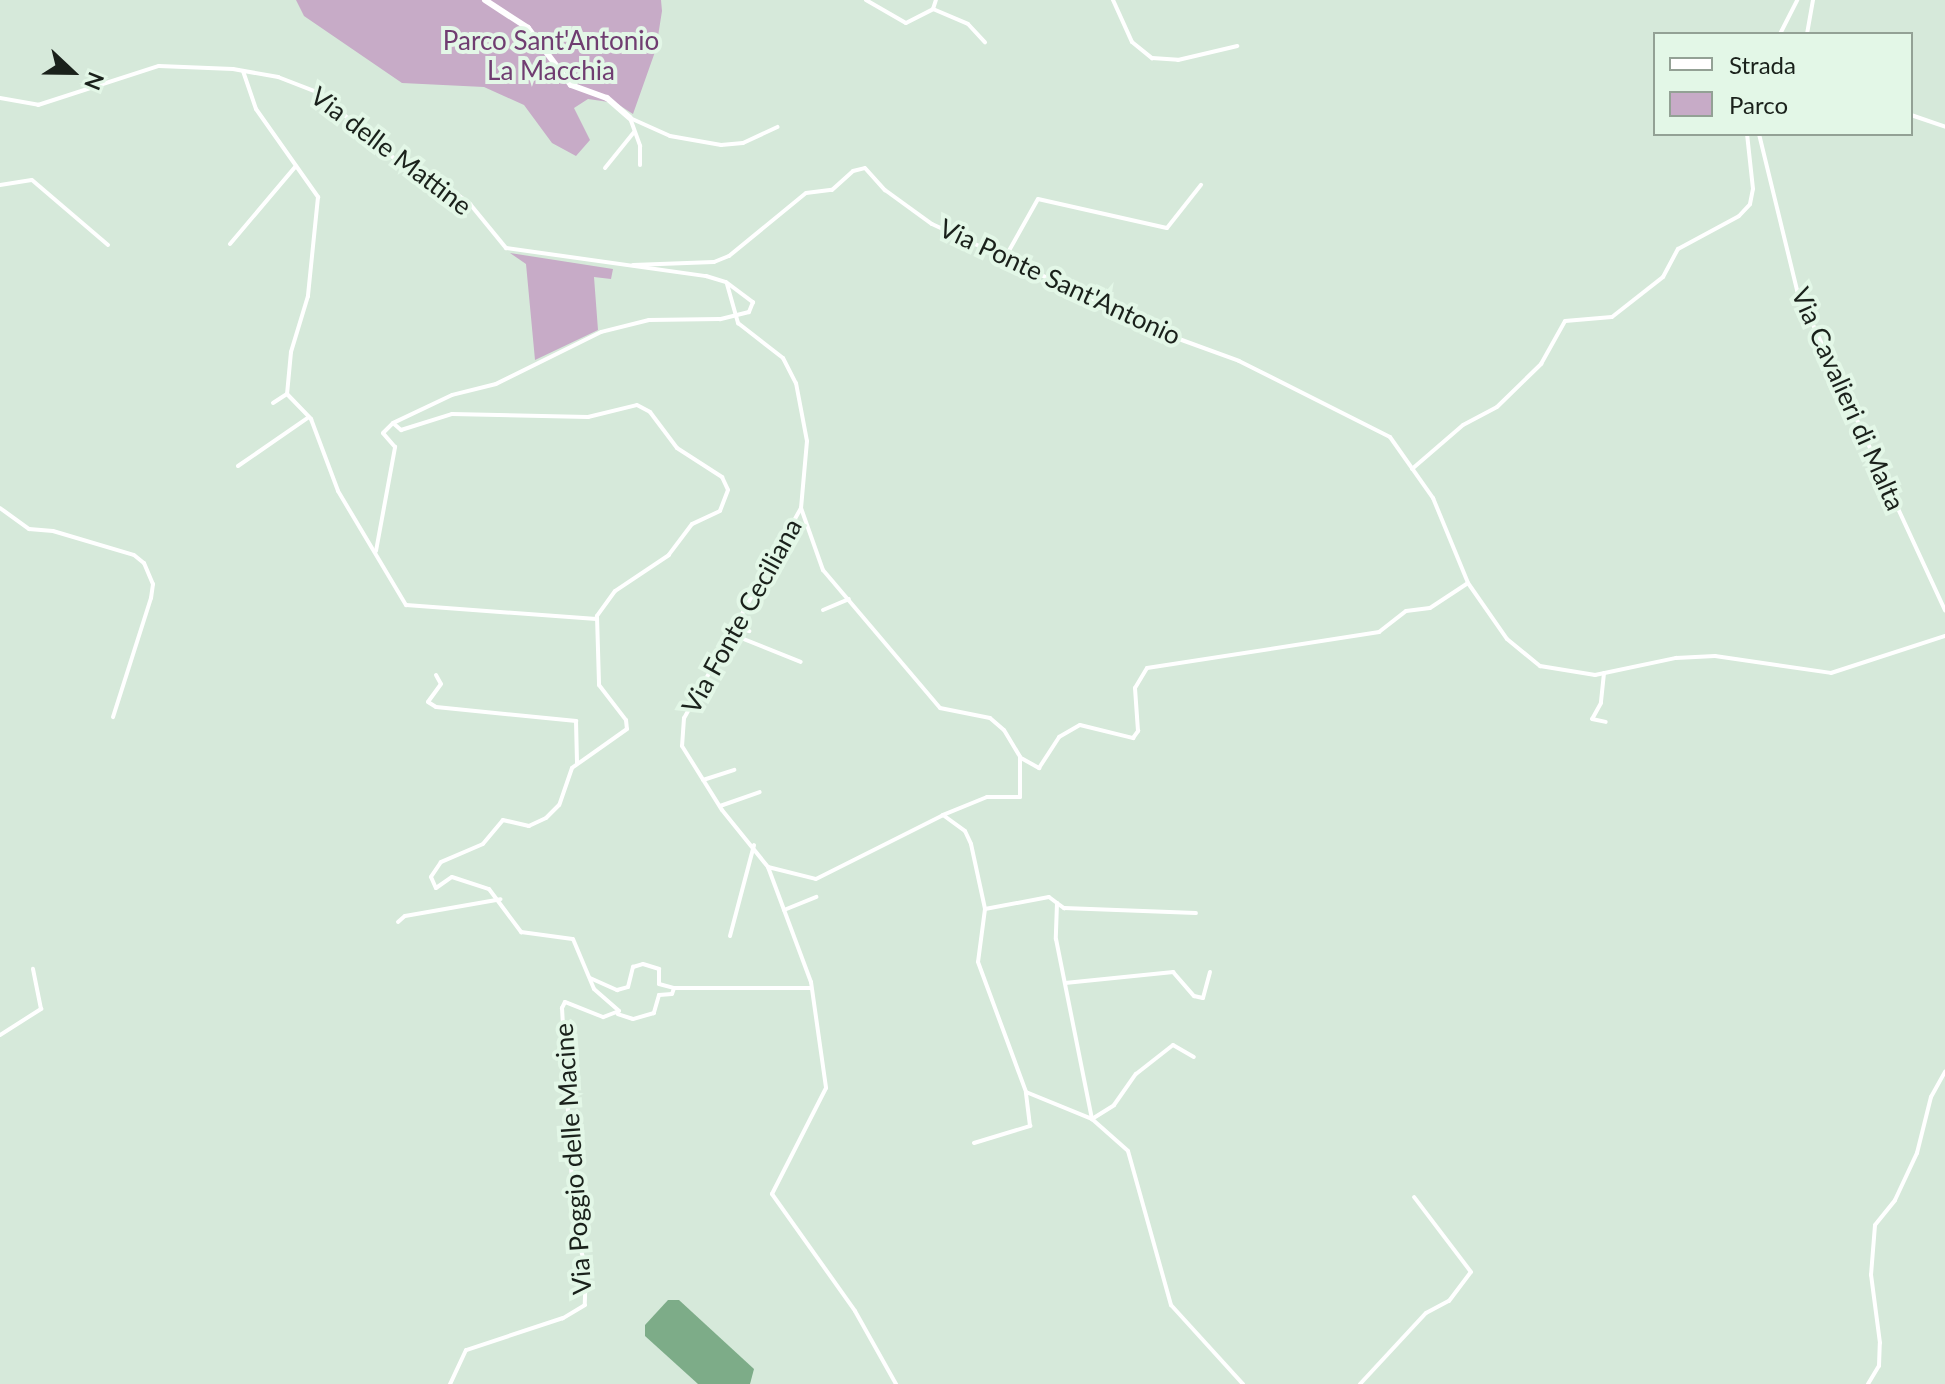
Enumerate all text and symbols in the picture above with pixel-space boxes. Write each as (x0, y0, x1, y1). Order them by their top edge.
park label: Parco Sant'Antonio La Macchia (443, 25, 659, 86)
north arrow (32, 32, 112, 112)
legend (1653, 32, 1913, 136)
text: Strada (1729, 50, 1796, 79)
text: N (79, 68, 110, 94)
street label: Via delle Mattine (304, 80, 478, 222)
text: Parco (1729, 90, 1788, 119)
street label: Via Ponte Sant'Antonio (934, 212, 1186, 352)
street label: Via Cavalieri di Malta (1785, 283, 1911, 515)
street label: Via Fonte Ceciliana (676, 513, 808, 719)
street label: Via Poggio delle Macine (548, 1022, 598, 1296)

